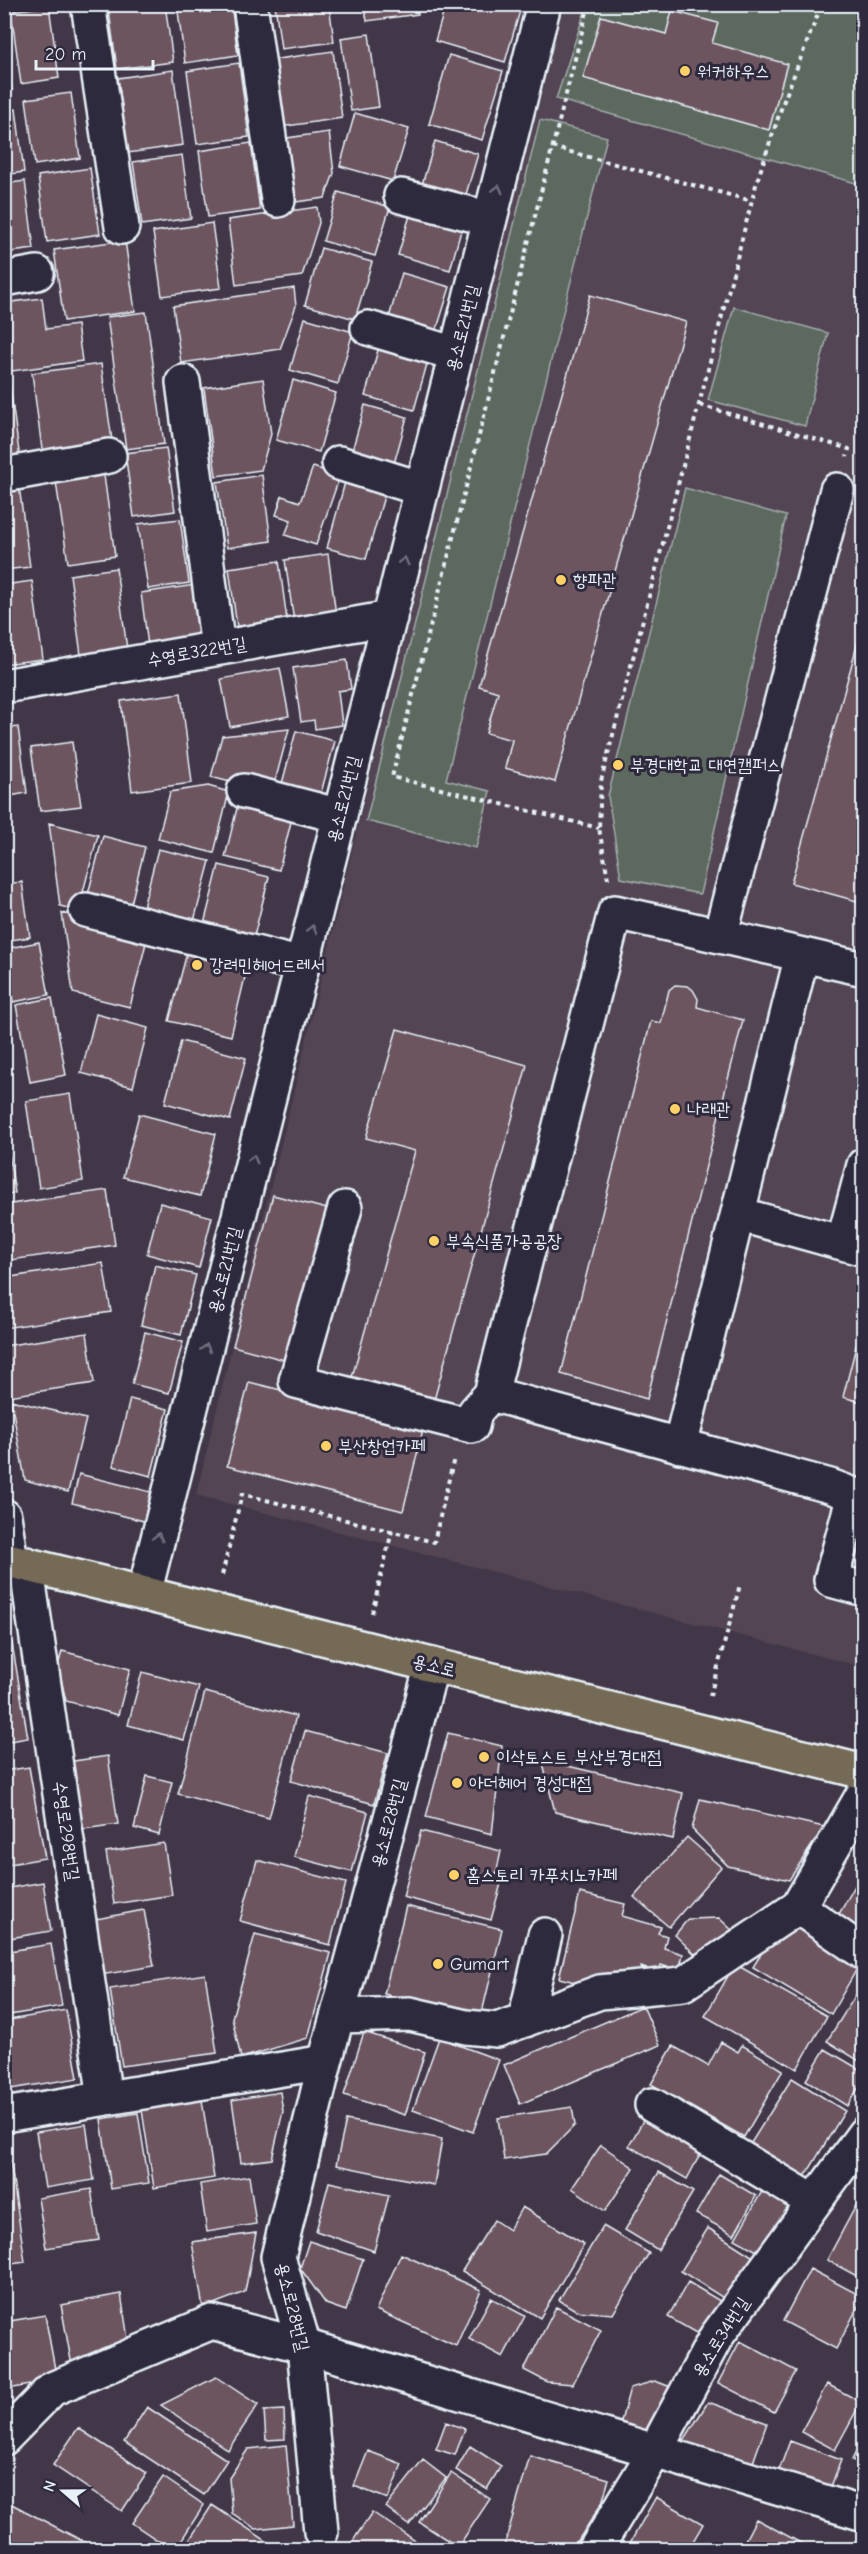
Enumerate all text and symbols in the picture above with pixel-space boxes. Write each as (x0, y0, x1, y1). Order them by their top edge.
scale bar (36, 33, 153, 71)
text: 20 m (45, 44, 86, 65)
place label: 워커하우스 (697, 61, 769, 82)
marker: 워커하우스 (678, 64, 692, 78)
one-way arrow (490, 184, 503, 194)
street label: 용소로21번길 (442, 282, 484, 374)
one-way arrow (397, 556, 410, 566)
place label: 향파관 (573, 570, 616, 591)
marker: 향파관 (554, 573, 568, 587)
street label: 수영로322번길 (146, 633, 249, 671)
street label: 용소로21번길 (323, 753, 365, 845)
place label: 부경대학교 대연캠퍼스 (630, 755, 781, 776)
marker: 부경대학교 대연캠퍼스 (611, 758, 625, 772)
one-way arrow (304, 924, 317, 934)
place label: 강려민헤어드레서 (209, 955, 325, 976)
marker: 강려민헤어드레서 (190, 958, 204, 972)
place label: 나래관 (687, 1099, 730, 1120)
marker: 나래관 (668, 1102, 682, 1116)
one-way arrow (246, 1154, 259, 1164)
street label: 용소로21번길 (204, 1224, 246, 1316)
place label: 부속식품가공공장 (446, 1231, 562, 1252)
marker: 부속식품가공공장 (427, 1234, 441, 1248)
one-way arrow (198, 1343, 211, 1353)
place label: 부산창업카페 (338, 1436, 425, 1457)
marker: 부산창업카페 (319, 1439, 333, 1453)
one-way arrow (150, 1532, 163, 1542)
street label: 용소로 (410, 1651, 458, 1681)
place label: 이삭토스트 부산부경대점 (496, 1747, 662, 1768)
marker: 이삭토스트 부산부경대점 (477, 1750, 491, 1764)
place label: 아더헤어 경성대점 (469, 1773, 591, 1794)
street label: 용소로28번길 (367, 1776, 411, 1870)
marker: 아더헤어 경성대점 (450, 1776, 464, 1790)
street label: 수영로298번길 (49, 1780, 83, 1883)
place label: 홈스토리 카푸치노카페 (466, 1865, 617, 1886)
marker: 홈스토리 카푸치노카페 (447, 1868, 461, 1882)
place label: Gumart (450, 1954, 509, 1975)
marker: Gumart (431, 1957, 445, 1971)
street label: 용소로28번길 (271, 2260, 313, 2354)
street label: 용소로34번길 (688, 2293, 754, 2381)
north arrow (33, 2461, 93, 2521)
text: N (40, 2478, 60, 2494)

